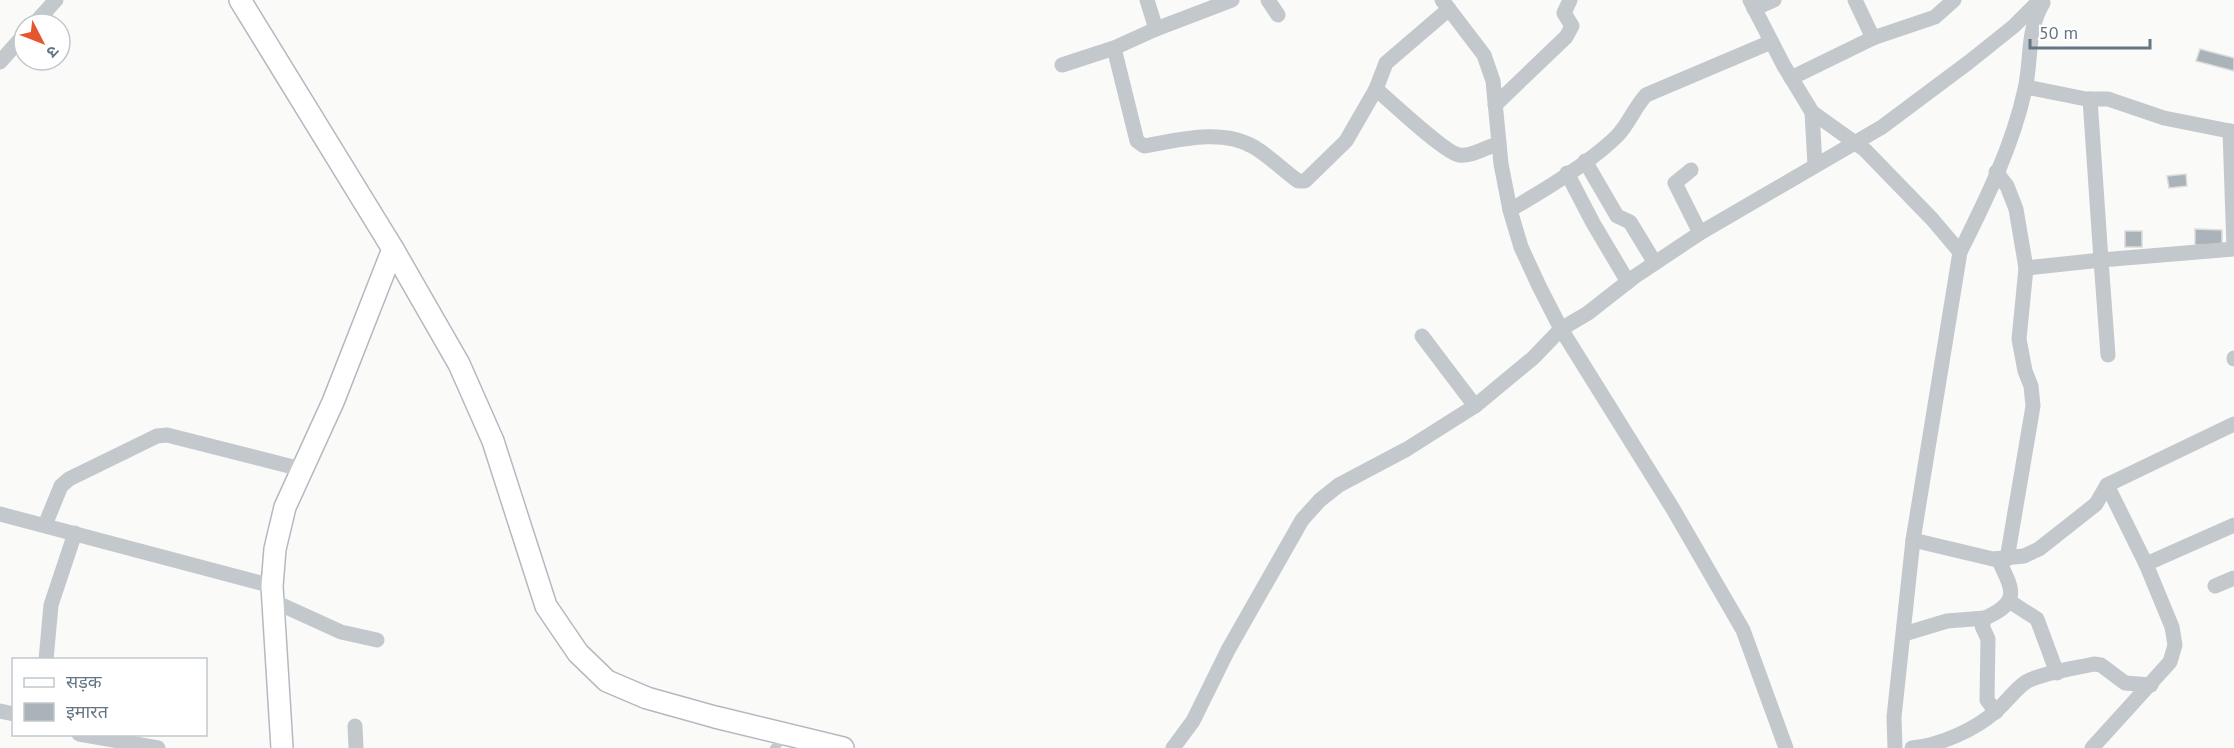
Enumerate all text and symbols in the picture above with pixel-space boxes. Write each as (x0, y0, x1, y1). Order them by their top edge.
north arrow (12, 12, 72, 72)
scale bar (2030, 12, 2150, 50)
text: 50 m (2039, 21, 2078, 44)
text: उ (42, 42, 64, 63)
legend (12, 658, 207, 736)
text: सड़क (66, 670, 103, 693)
text: इमारत (66, 700, 109, 723)

